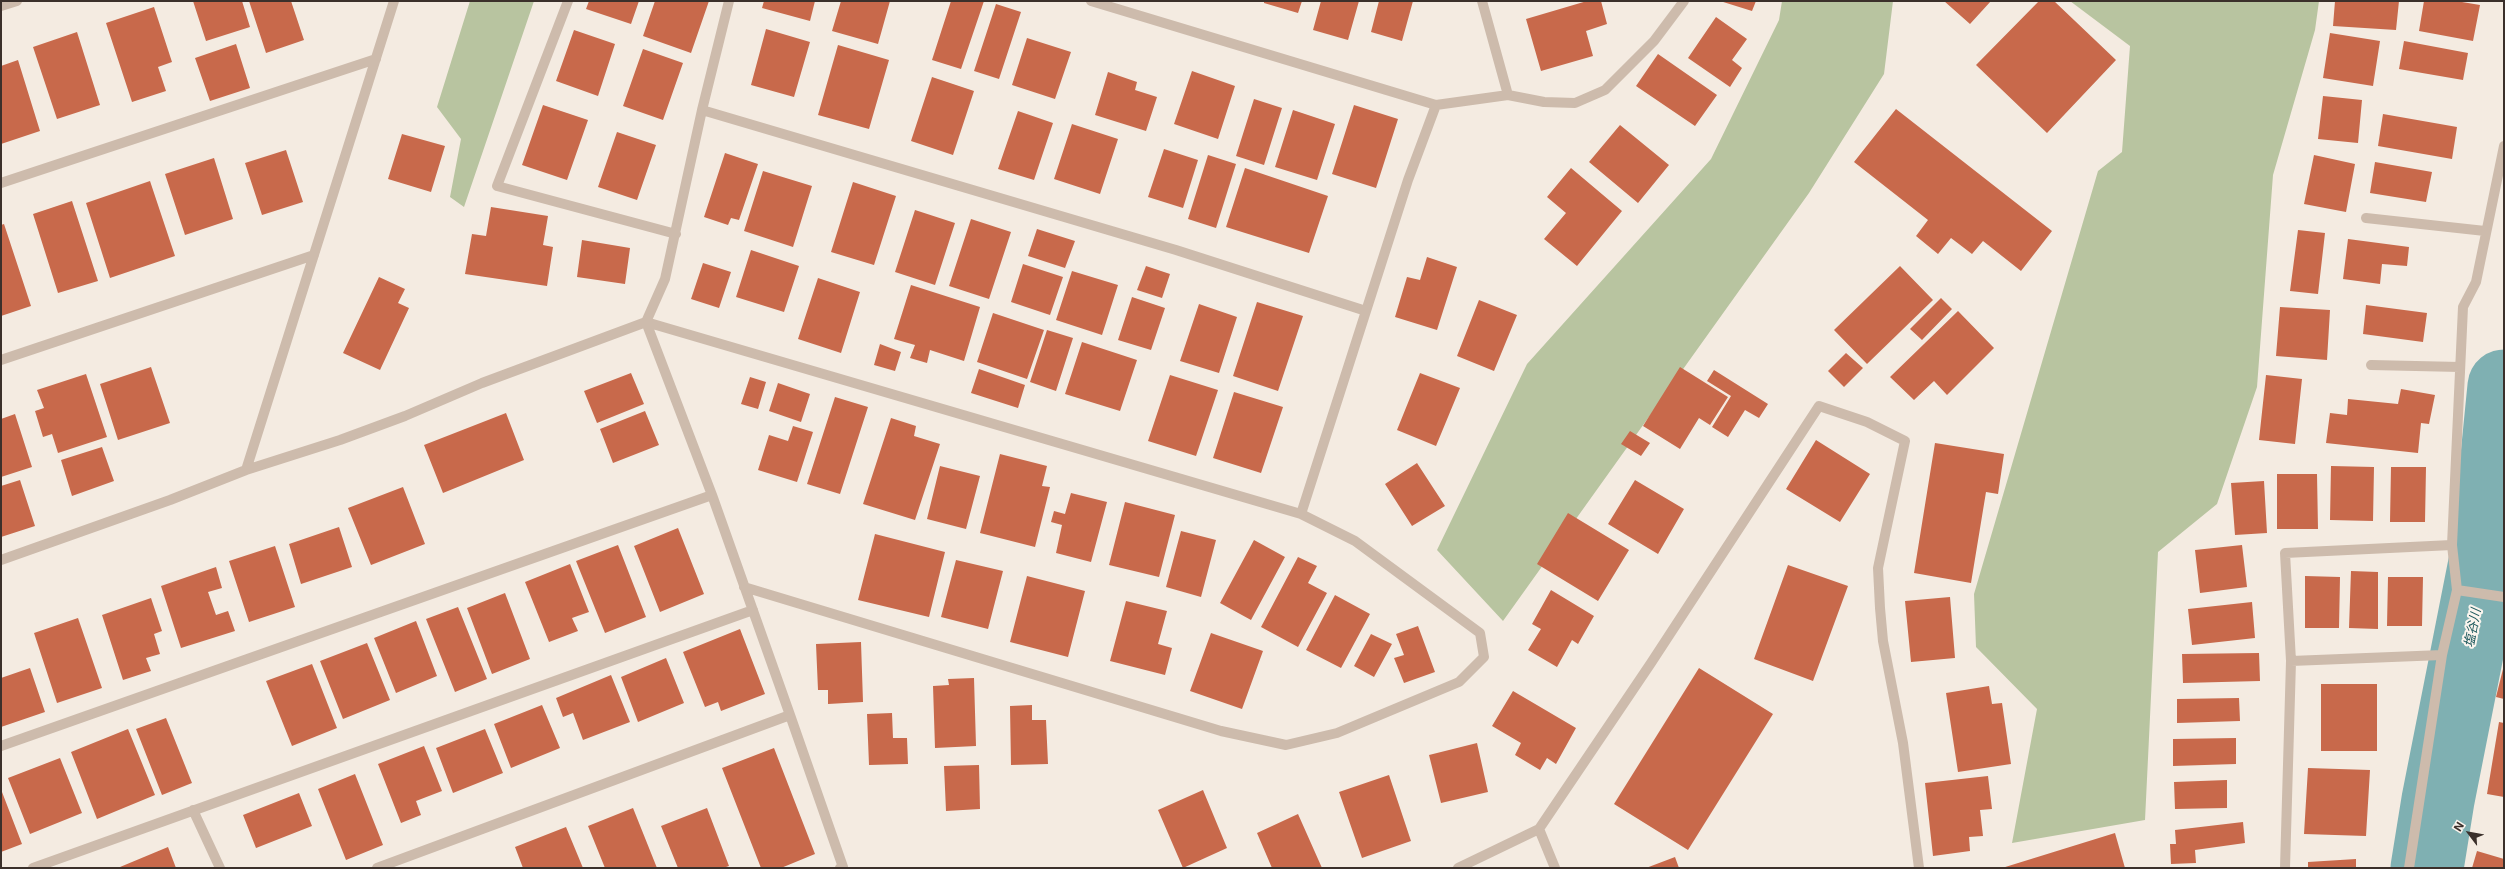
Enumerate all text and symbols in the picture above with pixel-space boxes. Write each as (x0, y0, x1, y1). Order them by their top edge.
water label: 塩谷川 (2462, 607, 2484, 649)
north arrow (2449, 813, 2489, 853)
text: N (2451, 819, 2467, 834)

